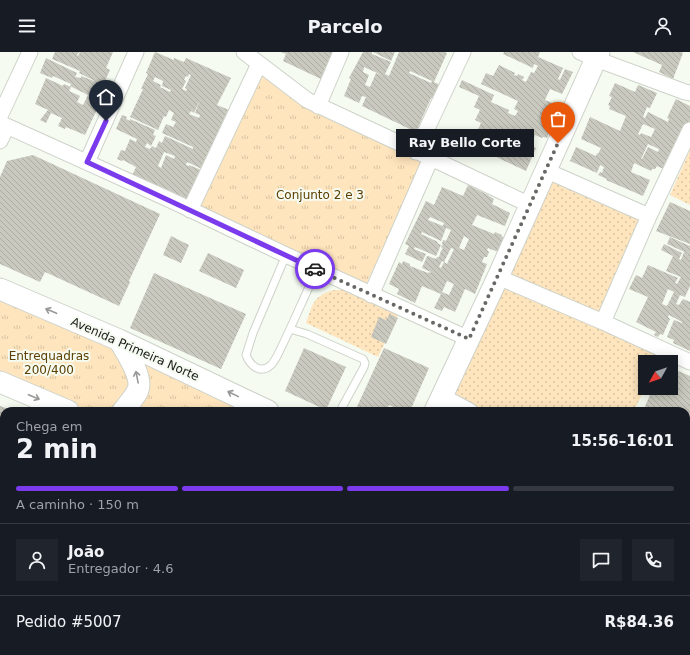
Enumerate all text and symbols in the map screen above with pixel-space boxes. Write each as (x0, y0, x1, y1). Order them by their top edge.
icon: menu (16, 15, 38, 37)
icon: person (652, 15, 674, 37)
text: Parcelo (307, 16, 383, 37)
pin (89, 80, 123, 121)
icon: home (95, 86, 117, 108)
pin (541, 102, 575, 143)
icon: bag (547, 108, 569, 130)
callout: Ray Bello Corte (396, 129, 534, 157)
text: Ray Bello Corte (409, 135, 521, 150)
park label: Conjunto 2 e 3 (276, 188, 364, 202)
courier (295, 249, 335, 289)
icon: car (304, 258, 326, 280)
one-way arrow (46, 307, 58, 315)
street label: Avenida Primeira Norte (69, 314, 201, 384)
park label: Entrequadras 200/400 (9, 349, 89, 377)
north arrow (638, 355, 678, 395)
map controls (638, 355, 678, 395)
one-way arrow (133, 371, 141, 384)
one-way arrow (227, 390, 239, 397)
one-way arrow (27, 393, 39, 401)
text: Chega em (16, 419, 82, 434)
text: 15:56–16:01 (571, 432, 674, 450)
text: 2 min (16, 434, 98, 464)
text: A caminho · 150 m (16, 497, 139, 512)
button: person (16, 539, 58, 581)
button: chat (580, 539, 622, 581)
button: phone (632, 539, 674, 581)
text: João (68, 543, 104, 561)
text: Entregador · 4.6 (68, 561, 173, 576)
text: Pedido #5007 (16, 613, 122, 631)
text: R$84.36 (605, 613, 674, 631)

